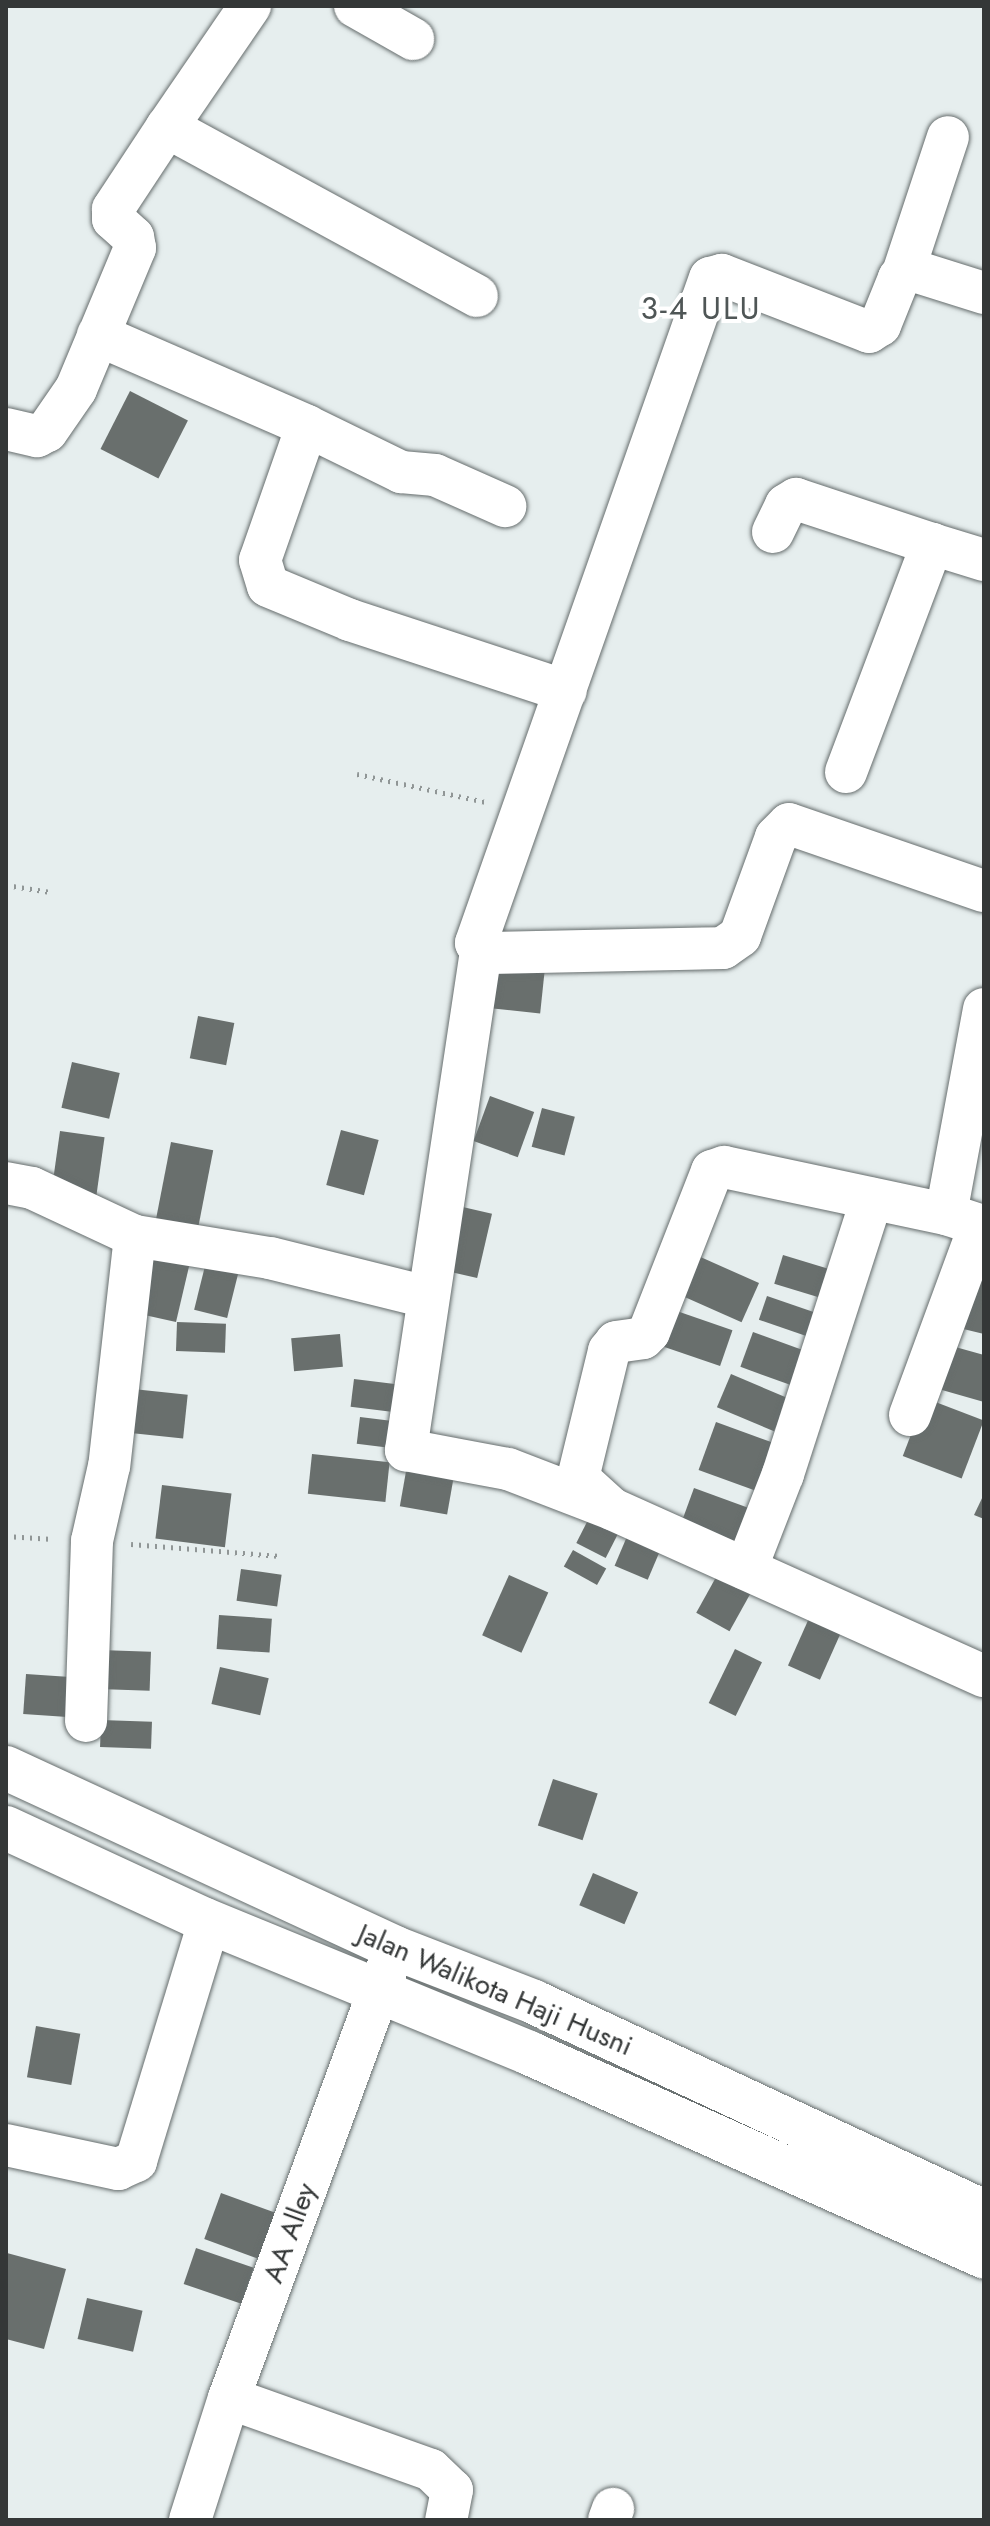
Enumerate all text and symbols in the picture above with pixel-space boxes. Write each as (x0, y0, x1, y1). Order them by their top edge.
district label: 3-4 ULU (641, 289, 761, 327)
street label: Jalan Walikota Haji Husni (353, 1917, 637, 2063)
street label: AA Alley (256, 2178, 324, 2288)

